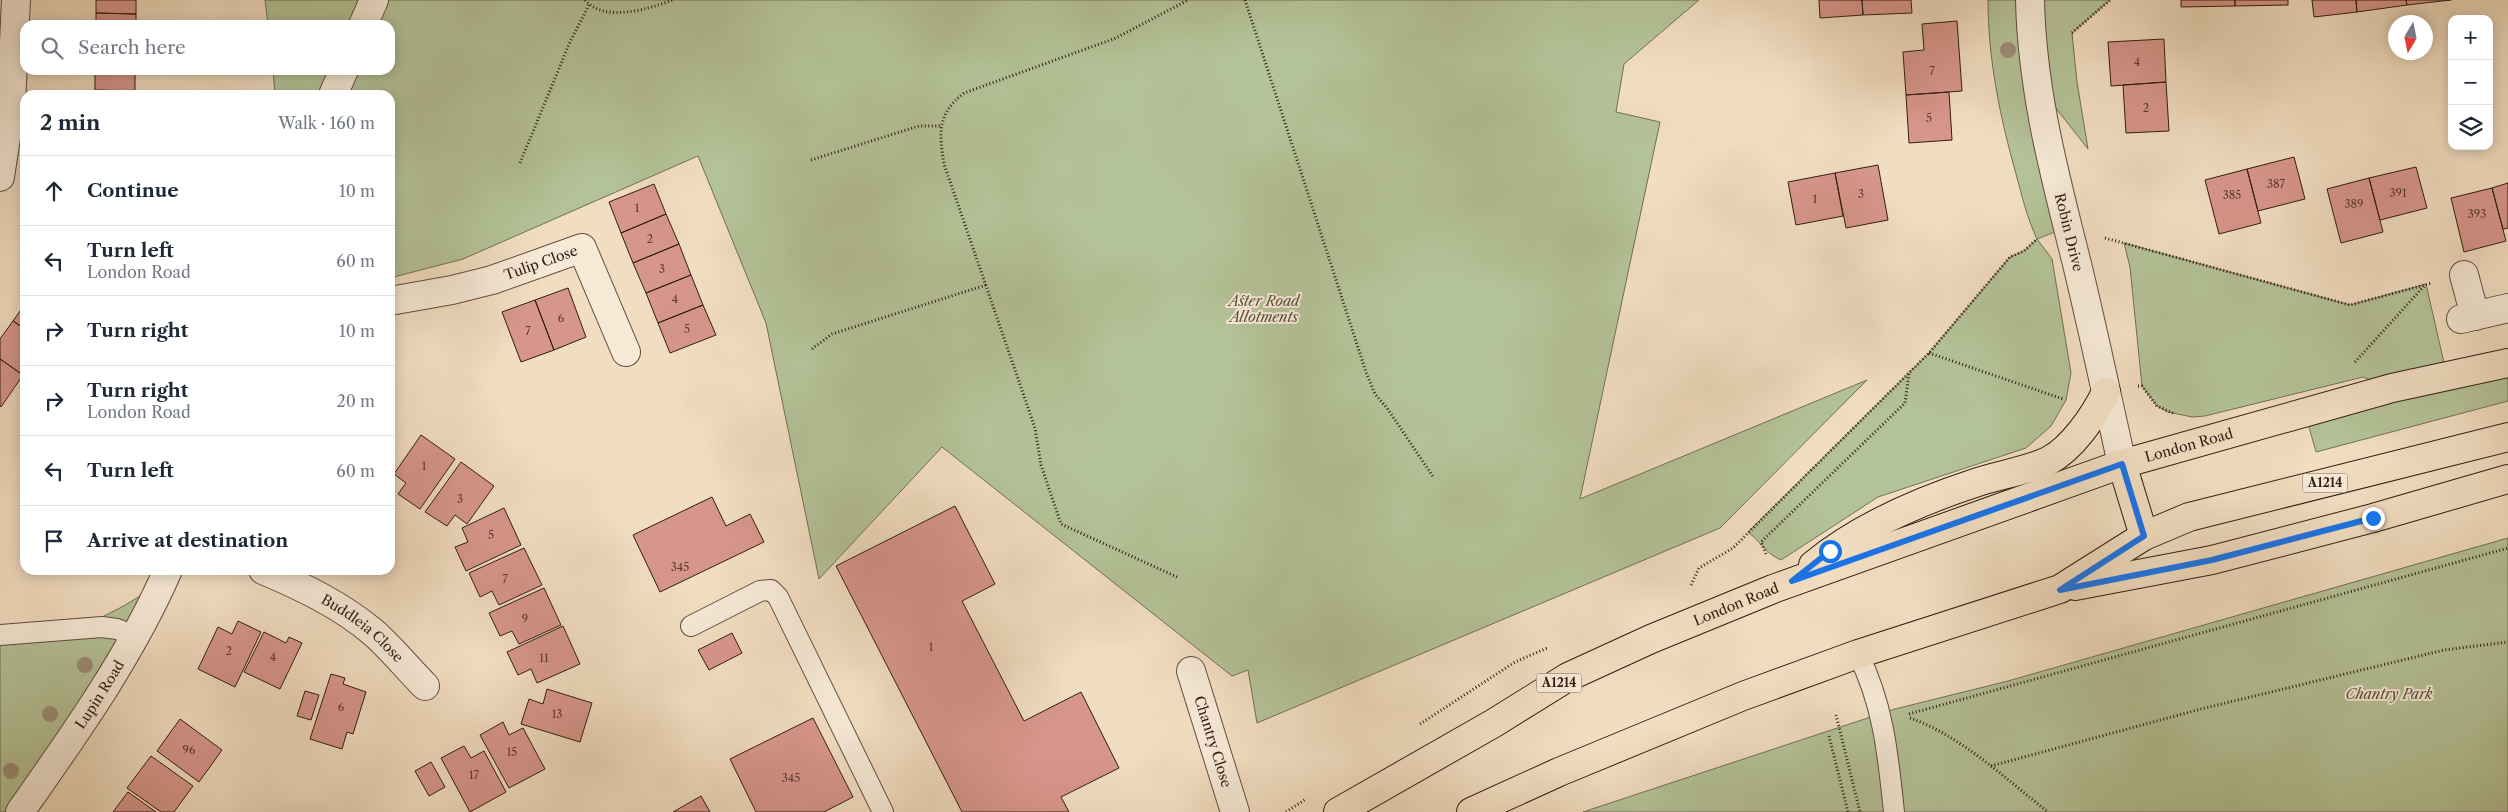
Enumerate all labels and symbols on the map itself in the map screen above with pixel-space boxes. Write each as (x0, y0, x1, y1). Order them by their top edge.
north arrow (2388, 15, 2433, 60)
house number: 4 (2134, 55, 2140, 69)
house number: 7 (1929, 64, 1935, 78)
house number: 2 (2143, 101, 2149, 115)
house number: 5 (1926, 111, 1932, 125)
house number: 387 (2267, 177, 2286, 191)
house number: 391 (2389, 186, 2407, 200)
house number: 3 (1858, 187, 1864, 201)
house number: 385 (2223, 188, 2241, 202)
street label: Robin Drive (2051, 191, 2088, 273)
house number: 1 (1813, 192, 1818, 206)
house number: 389 (2344, 197, 2364, 211)
house number: 1 (635, 201, 640, 215)
house number: 393 (2468, 207, 2486, 221)
house number: 2 (647, 232, 653, 246)
street label: Tulip Close (502, 241, 580, 284)
house number: 3 (659, 262, 665, 276)
house number: 4 (672, 292, 678, 306)
park label: Aster Road Allotments (1227, 292, 1301, 326)
house number: 6 (558, 311, 565, 325)
house number: 5 (684, 322, 690, 336)
house number: 7 (525, 324, 531, 338)
street label: London Road (2143, 424, 2235, 466)
house number: 1 (422, 459, 427, 473)
road number: A1214 (2302, 473, 2348, 492)
house number: 3 (457, 492, 463, 506)
route end (2362, 507, 2385, 530)
house number: 5 (488, 528, 494, 542)
route start (1819, 540, 1842, 563)
house number: 345 (671, 560, 689, 574)
house number: 7 (502, 572, 508, 586)
street label: London Road (1691, 579, 1782, 630)
street label: Buddleia Close (318, 590, 407, 666)
house number: 9 (522, 612, 528, 626)
house number: 1 (929, 640, 934, 654)
house number: 2 (226, 644, 232, 658)
house number: 4 (270, 650, 276, 664)
house number: 11 (539, 651, 549, 665)
street label: Lupin Road (71, 657, 128, 732)
road number: A1214 (1536, 674, 1582, 692)
park label: Chantry Park (2345, 685, 2433, 703)
street label: Chantry Close (1190, 694, 1236, 790)
house number: 6 (338, 700, 345, 714)
house number: 13 (552, 707, 562, 721)
house number: 96 (183, 743, 196, 757)
house number: 15 (507, 745, 517, 759)
house number: 17 (469, 768, 480, 782)
house number: 345 (782, 771, 800, 785)

